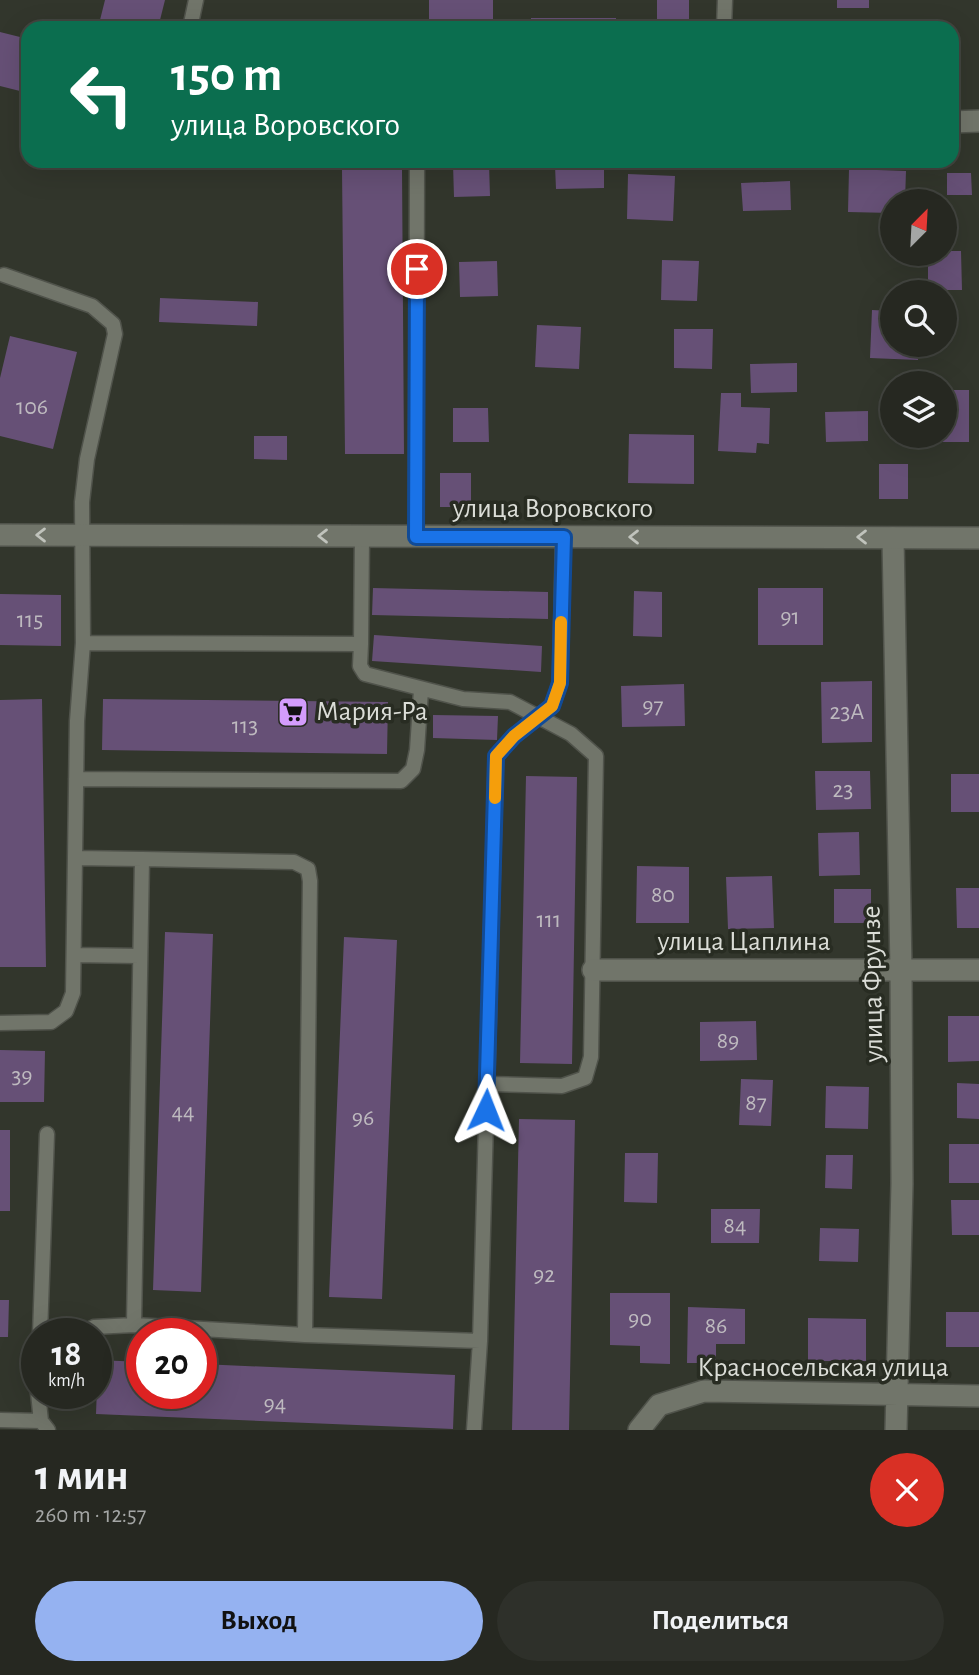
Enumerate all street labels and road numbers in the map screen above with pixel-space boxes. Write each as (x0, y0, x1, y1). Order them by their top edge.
street label: улица Воровского (452, 495, 653, 523)
street label: улица Фрунзе (858, 905, 888, 1064)
street label: улица Цаплина (656, 928, 831, 956)
street label: Красносельская улица (697, 1354, 949, 1382)

